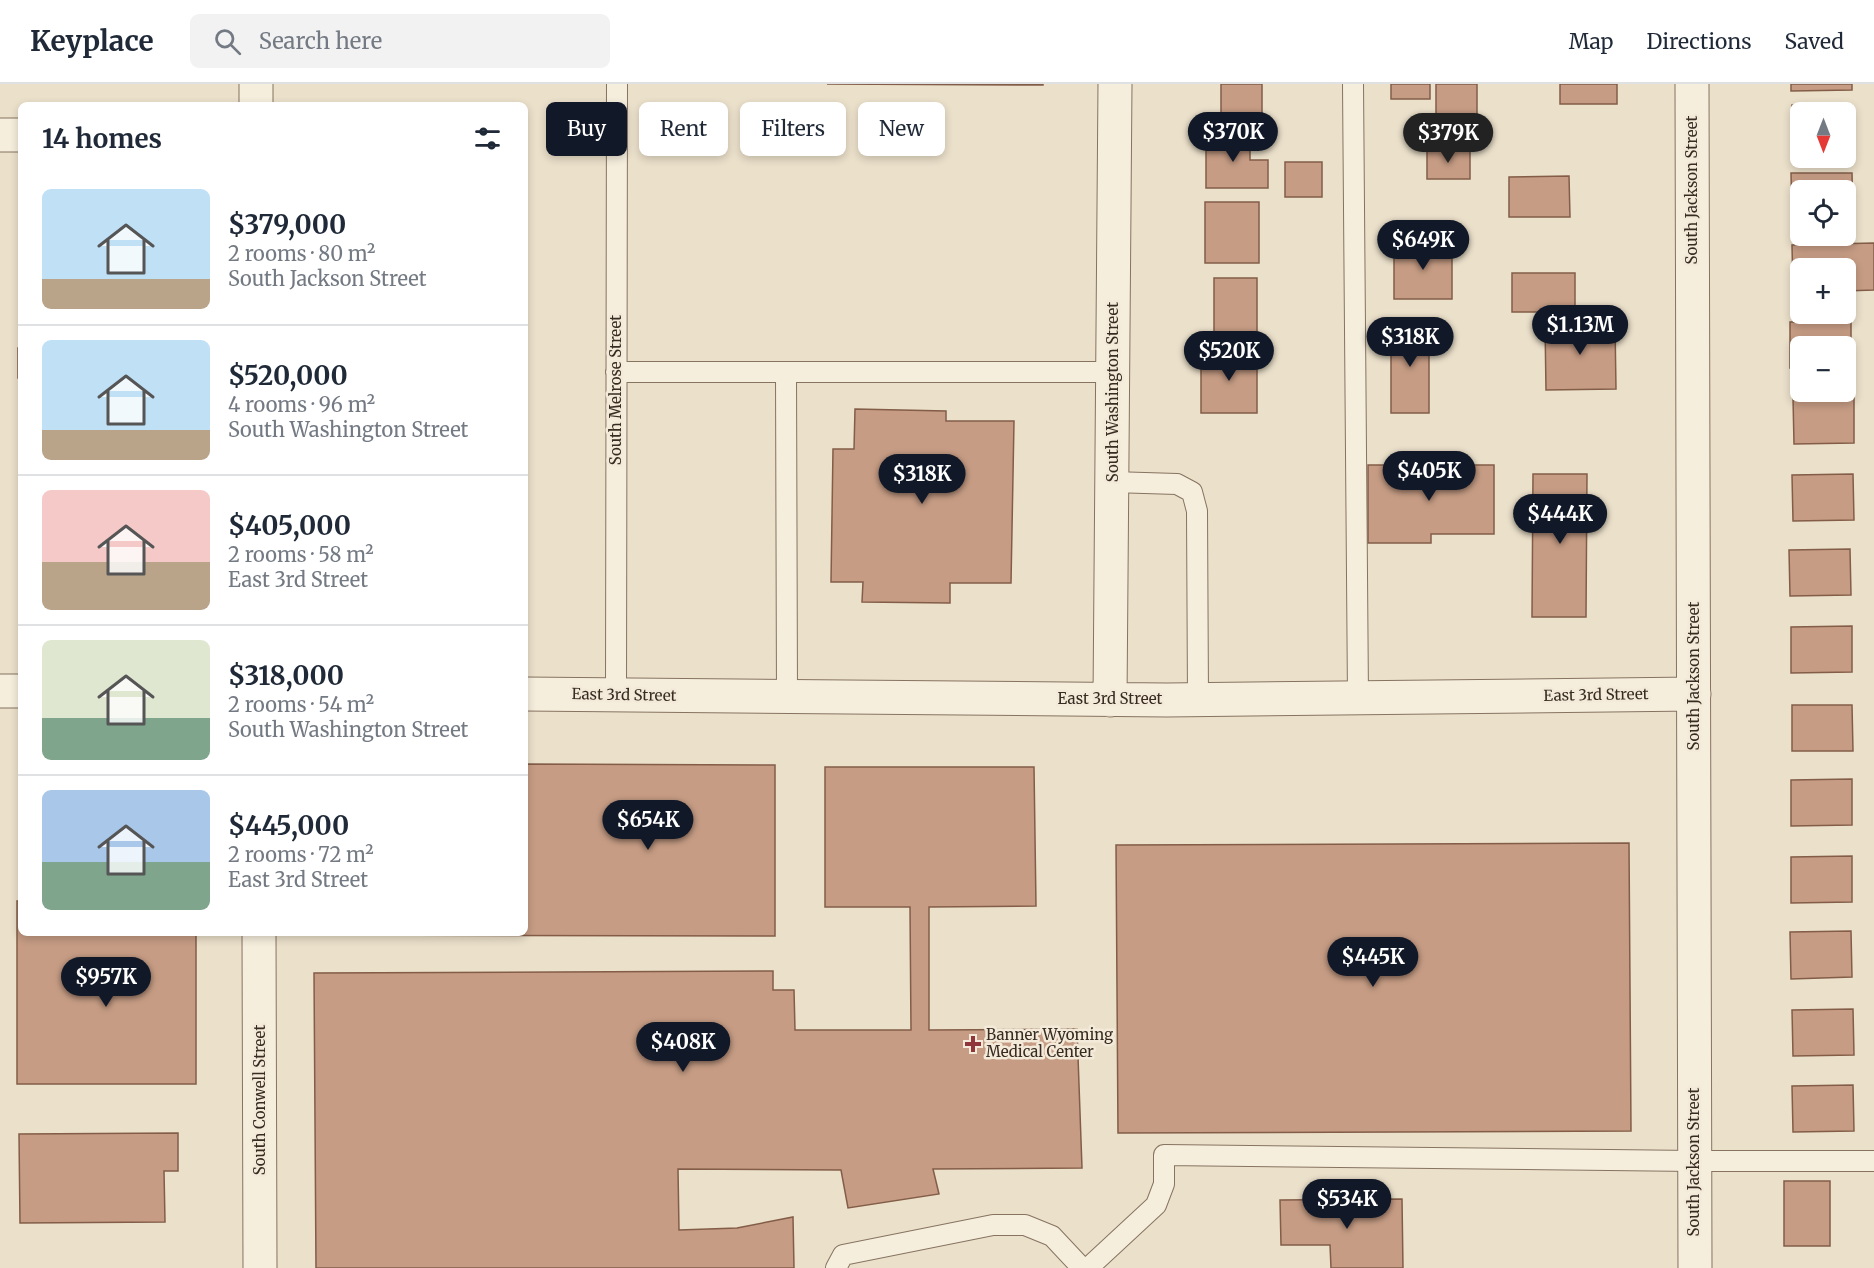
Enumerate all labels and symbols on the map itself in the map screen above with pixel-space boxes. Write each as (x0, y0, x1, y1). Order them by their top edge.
north arrow (1790, 102, 1856, 168)
pin: $370K (1191, 112, 1275, 163)
pin: $379K (1406, 113, 1490, 164)
street label: South Jackson Street (1682, 115, 1701, 264)
pin: $649K (1381, 220, 1465, 271)
street label: South Washington Street (1103, 302, 1122, 482)
pin: $1.13M (1531, 305, 1629, 356)
street label: South Melrose Street (606, 315, 625, 465)
pin: $318K (1368, 317, 1452, 368)
pin: $520K (1187, 331, 1271, 382)
pin: $405K (1387, 451, 1471, 502)
pin: $318K (880, 454, 964, 505)
pin: $444K (1518, 494, 1602, 545)
street label: South Jackson Street (1684, 601, 1703, 750)
street label: East 3rd Street (571, 684, 677, 705)
street label: East 3rd Street (1543, 684, 1649, 705)
street label: East 3rd Street (1058, 689, 1163, 708)
pin: $654K (606, 800, 690, 851)
pin: $445K (1331, 937, 1415, 988)
pin: $957K (64, 957, 148, 1008)
pin: $408K (641, 1022, 725, 1073)
street label: South Conwell Street (250, 1025, 269, 1175)
place label: Banner Wyoming Medical Center (986, 1025, 1113, 1061)
marker: Banner Wyoming Medical Center (964, 1035, 982, 1053)
street label: South Jackson Street (1684, 1087, 1703, 1236)
pin: $534K (1305, 1179, 1389, 1230)

